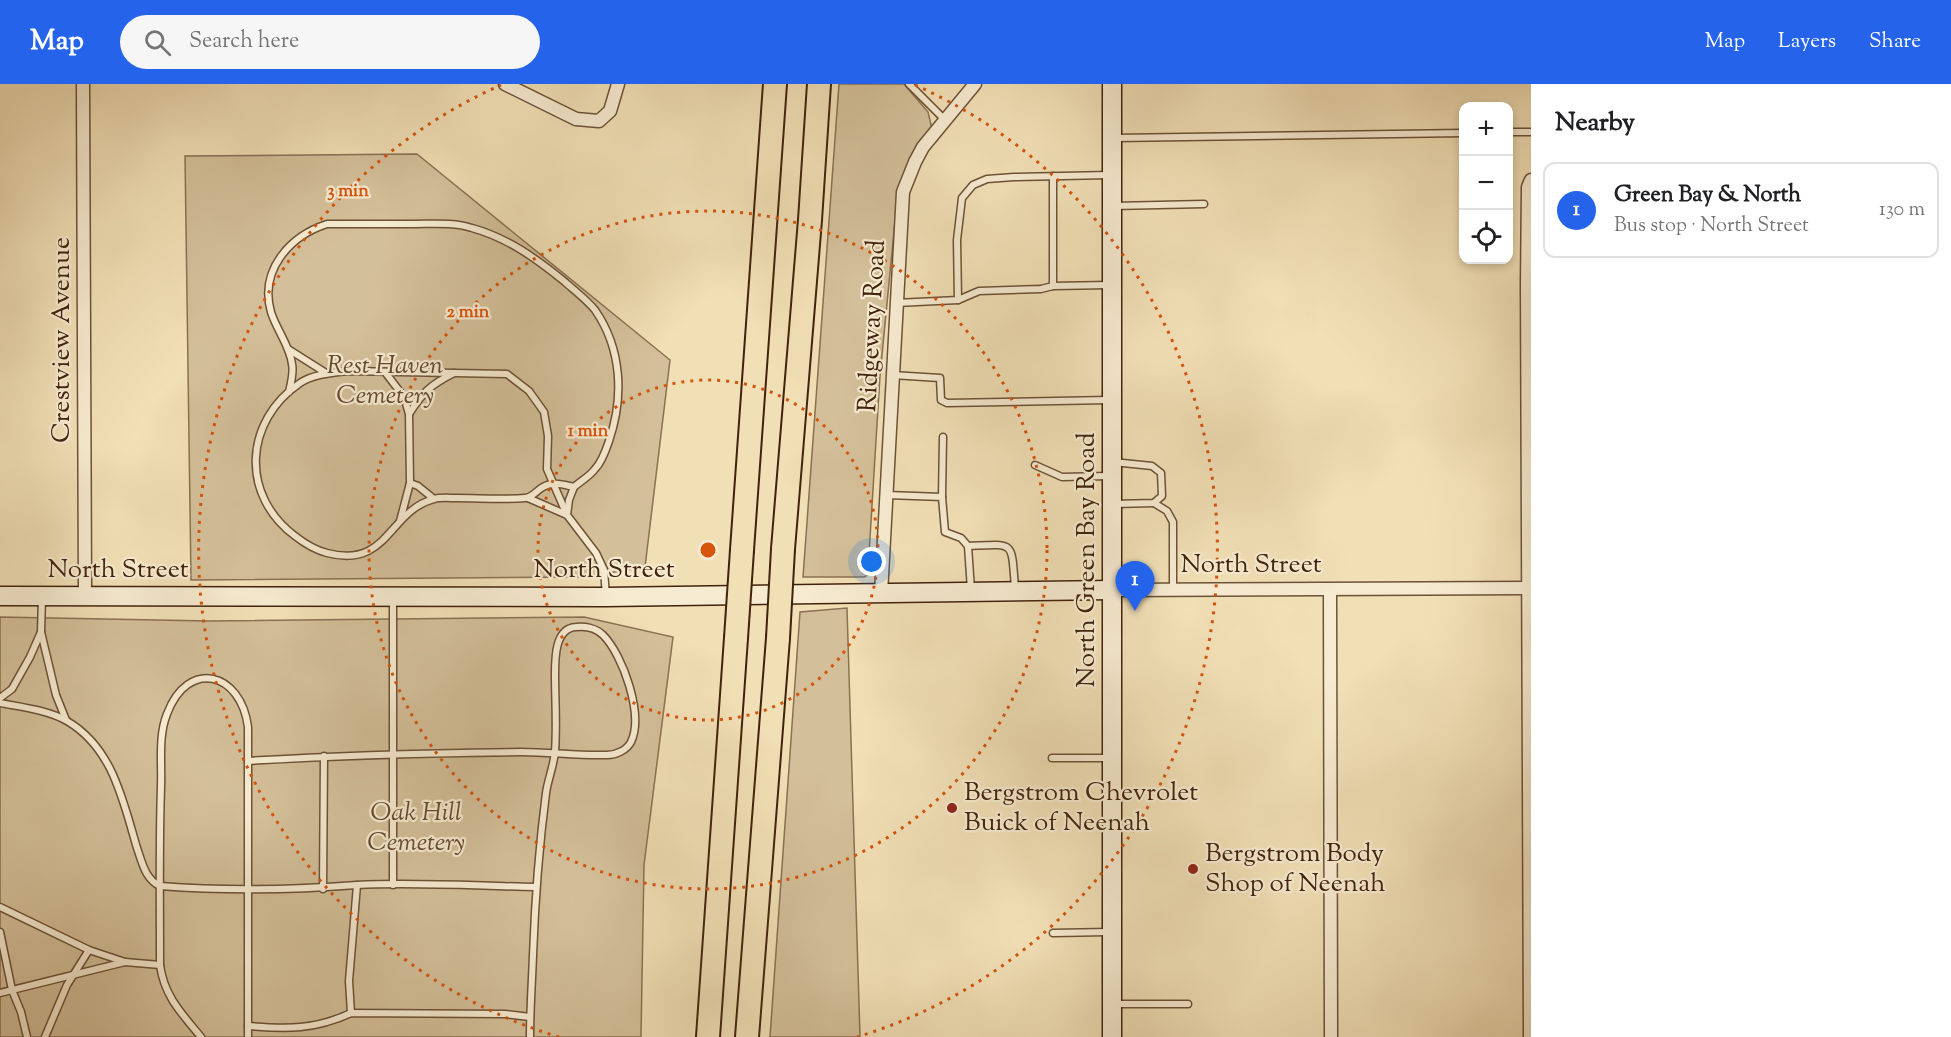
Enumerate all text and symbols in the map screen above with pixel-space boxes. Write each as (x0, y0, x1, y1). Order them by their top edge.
search box (120, 15, 540, 69)
text: Map (30, 22, 84, 62)
icon: search (141, 26, 174, 59)
text: Search here (189, 26, 299, 58)
text: Map (1705, 27, 1745, 57)
text: Layers (1778, 27, 1836, 57)
text: Share (1869, 27, 1921, 57)
map controls (1459, 102, 1513, 264)
button: + (1459, 102, 1513, 156)
text: Nearby (1555, 105, 1635, 142)
button: − (1459, 156, 1513, 210)
text: 3 min (327, 179, 369, 205)
text: Green Bay & North (1614, 180, 1801, 212)
text: 1 (1573, 196, 1580, 225)
text: 130 m (1879, 196, 1925, 225)
button: locate (1459, 210, 1513, 264)
text: Bus stop · North Street (1614, 212, 1809, 241)
street label: Crestview Avenue (44, 237, 81, 443)
street label: Ridgeway Road (850, 239, 896, 413)
text: 2 min (447, 300, 490, 326)
park label: Rest Haven Cemetery (327, 348, 444, 415)
text: 1 min (568, 419, 609, 445)
street label: North Green Bay Road (1069, 432, 1106, 688)
centre of rings (698, 540, 718, 560)
your location (857, 547, 886, 576)
street label: North Street (1180, 547, 1322, 584)
street label: North Street (47, 552, 189, 589)
street label: North Street (533, 552, 675, 589)
pin: 1 (1116, 562, 1154, 611)
place label: Bergstrom Chevrolet Buick of Neenah (964, 775, 1198, 842)
park label: Oak Hill Cemetery (367, 795, 465, 862)
marker: Bergstrom Chevrolet Buick of Neenah (945, 801, 959, 815)
place label: Bergstrom Body Shop of Neenah (1205, 836, 1385, 903)
marker: Bergstrom Body Shop of Neenah (1186, 862, 1200, 876)

